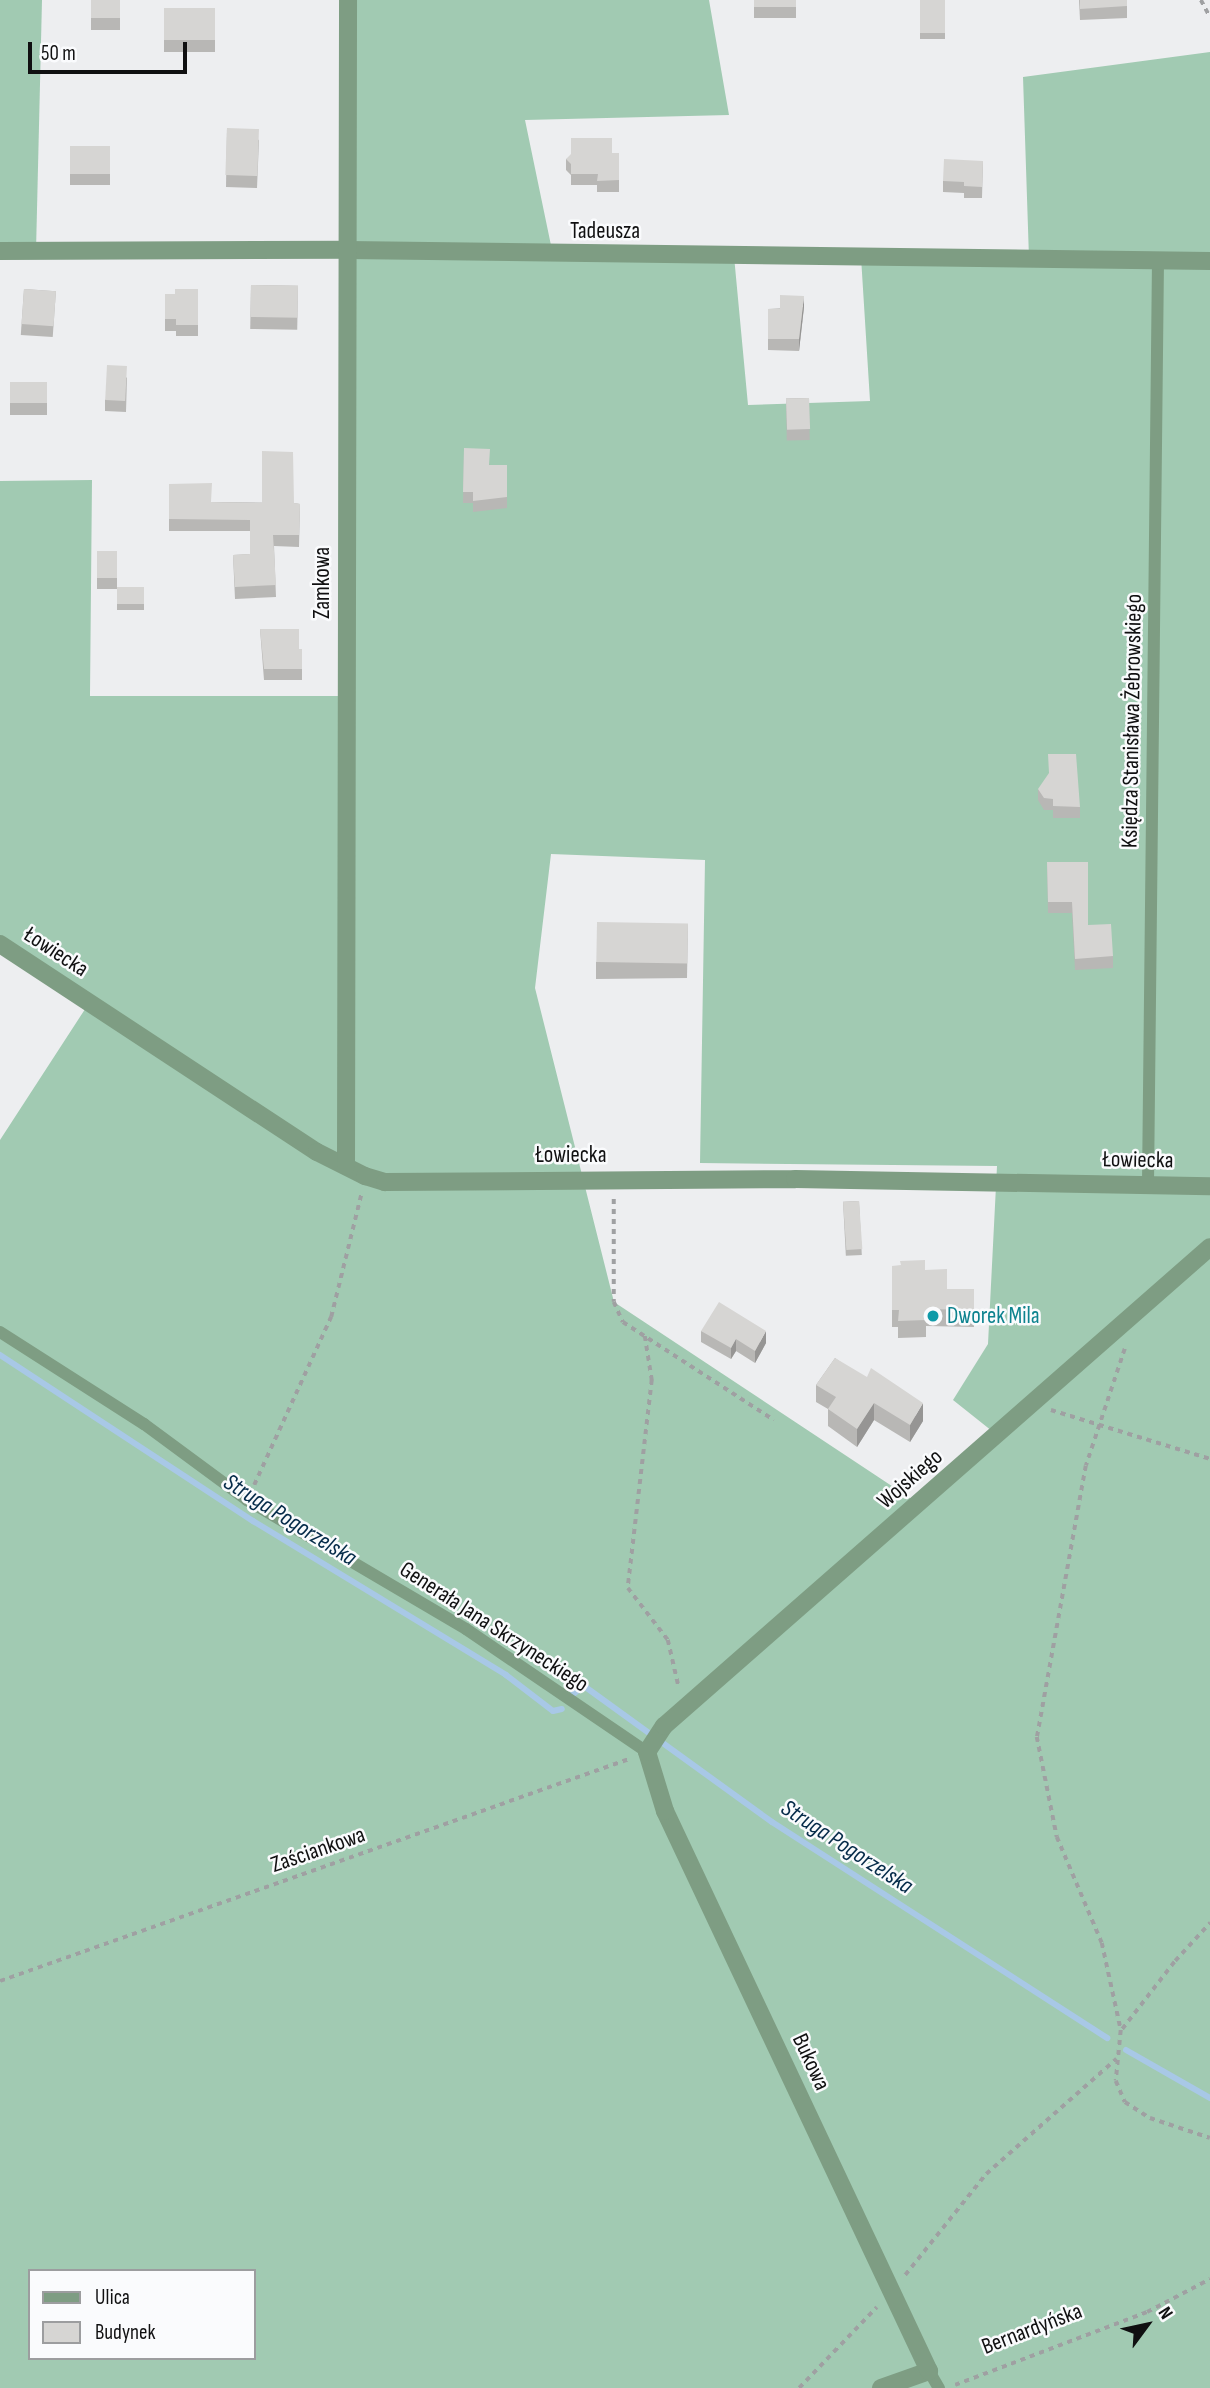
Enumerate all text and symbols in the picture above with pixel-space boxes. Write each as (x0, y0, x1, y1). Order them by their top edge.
scale bar (32, 28, 191, 72)
text: 50 m (41, 41, 76, 66)
street label: Tadeusza (570, 217, 640, 245)
street label: Zamkowa (308, 547, 336, 619)
street label: Księdza Stanisława Żebrowskiego (1116, 594, 1148, 848)
street label: Łowiecka (19, 921, 93, 983)
street label: Łowiecka (536, 1141, 606, 1169)
street label: Łowiecka (1102, 1146, 1174, 1174)
place label: Dworek Mila (947, 1302, 1040, 1330)
marker: Dworek Mila (925, 1308, 941, 1324)
street label: Wojskiego (872, 1443, 948, 1515)
water label: Struga Pogorzelska (218, 1468, 362, 1572)
street label: Generała Jana Skrzyneckiego (394, 1556, 594, 1698)
water label: Struga Pogorzelska (776, 1794, 918, 1900)
street label: Zaściankowa (267, 1821, 369, 1879)
street label: Bukowa (786, 2029, 836, 2095)
legend (28, 2269, 256, 2360)
text: Ulica (95, 2285, 130, 2310)
north arrow (1112, 2290, 1182, 2360)
street label: Bernardyńska (978, 2297, 1086, 2361)
text: N (1153, 2303, 1177, 2324)
text: Budynek (95, 2320, 155, 2345)

